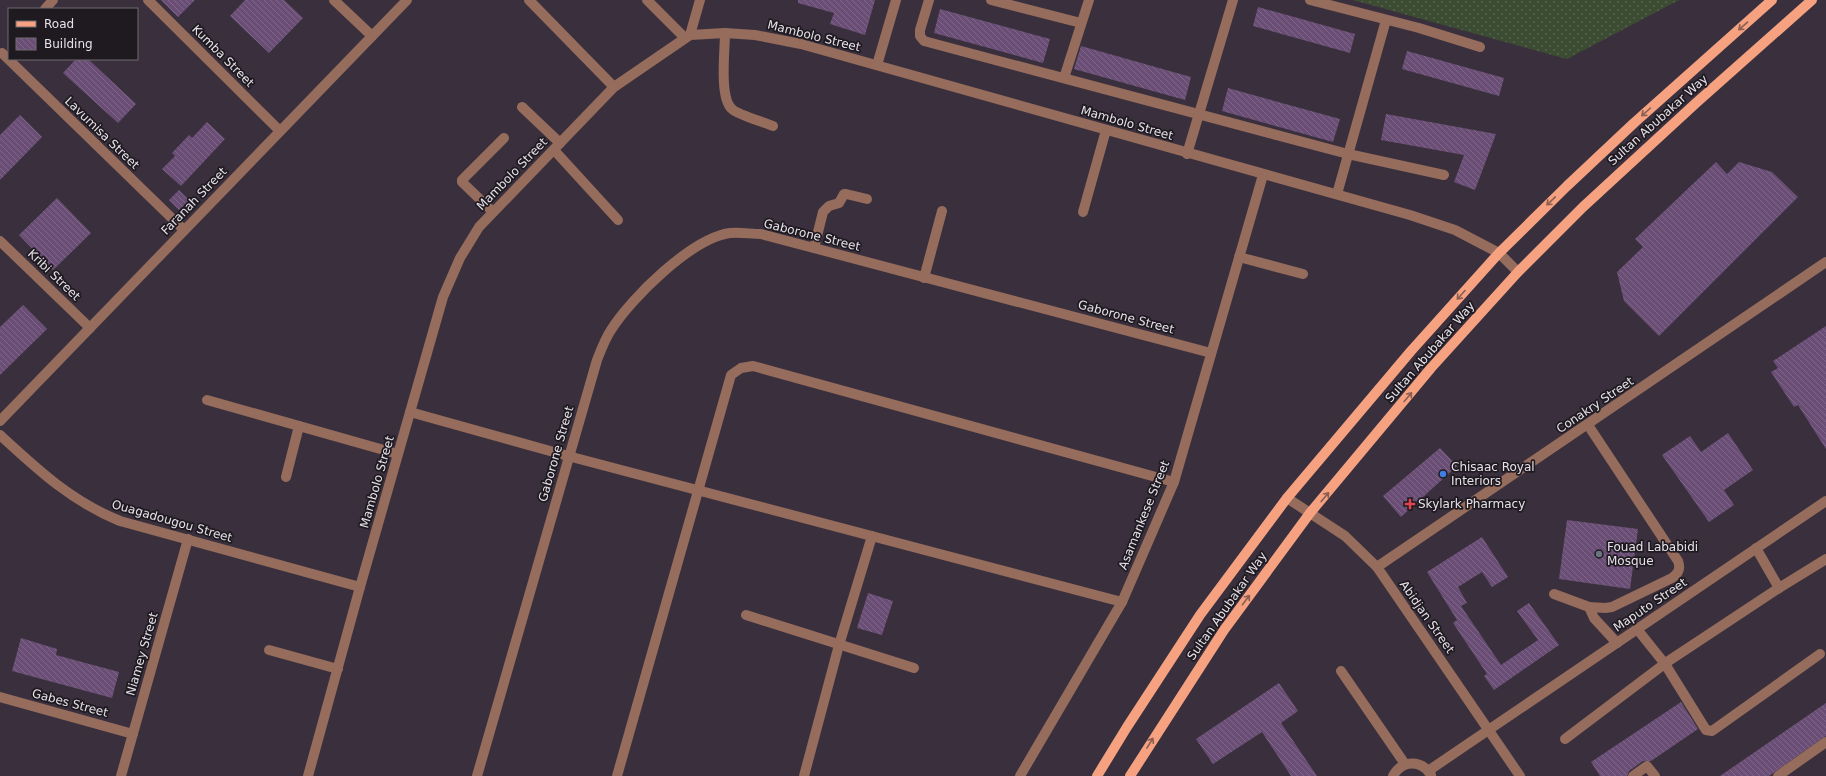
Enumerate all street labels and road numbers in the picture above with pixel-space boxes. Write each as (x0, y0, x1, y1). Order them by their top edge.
street label: Mambolo Street (766, 18, 862, 54)
street label: Kumba Street (189, 22, 257, 90)
street label: Sultan Abubakar Way (1605, 72, 1711, 168)
street label: Lavumisa Street (62, 94, 142, 172)
street label: Mambolo Street (1079, 103, 1175, 143)
street label: Mambolo Street (474, 135, 550, 213)
street label: Faranah Street (158, 164, 230, 238)
street label: Gaborone Street (762, 216, 862, 254)
street label: Kribi Street (25, 247, 83, 304)
street label: Gaborone Street (1076, 297, 1176, 337)
street label: Sultan Abubakar Way (1382, 299, 1478, 405)
street label: Conakry Street (1554, 374, 1636, 436)
street label: Gaborone Street (536, 404, 576, 503)
street label: Mambolo Street (357, 434, 397, 530)
street label: Asamankese Street (1116, 458, 1172, 572)
street label: Ouagadougou Street (110, 497, 234, 545)
street label: Sultan Abubakar Way (1184, 549, 1270, 663)
street label: Maputo Street (1611, 575, 1689, 635)
street label: Abidjan Street (1397, 578, 1457, 656)
street label: Niamey Street (123, 610, 161, 697)
street label: Gabes Street (30, 686, 110, 720)

